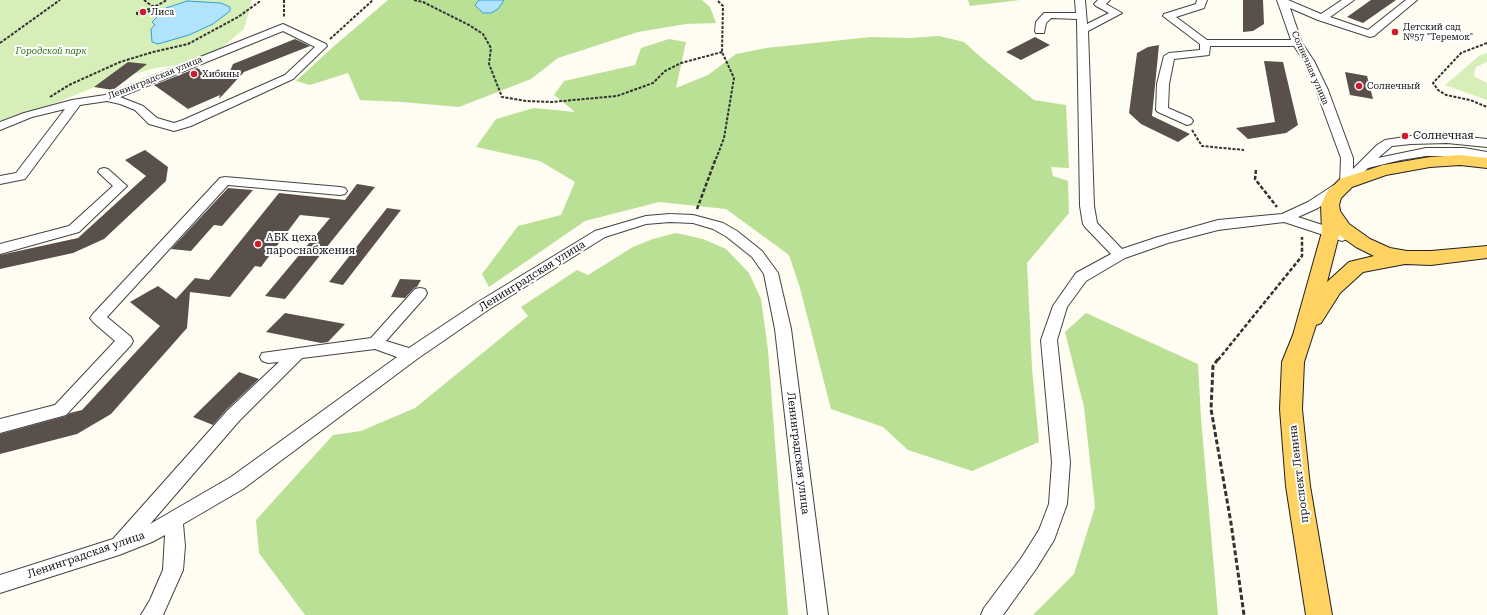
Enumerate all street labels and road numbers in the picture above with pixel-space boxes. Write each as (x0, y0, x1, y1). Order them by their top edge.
street label: Солнечная улица (1289, 29, 1331, 107)
street label: Ленинградская улица (106, 54, 204, 102)
street label: Ленинградская улица (476, 238, 588, 314)
street label: Ленинградская улица (784, 391, 812, 515)
street label: проспект Ленина (1286, 424, 1312, 524)
street label: Ленинградская улица (26, 529, 146, 581)

